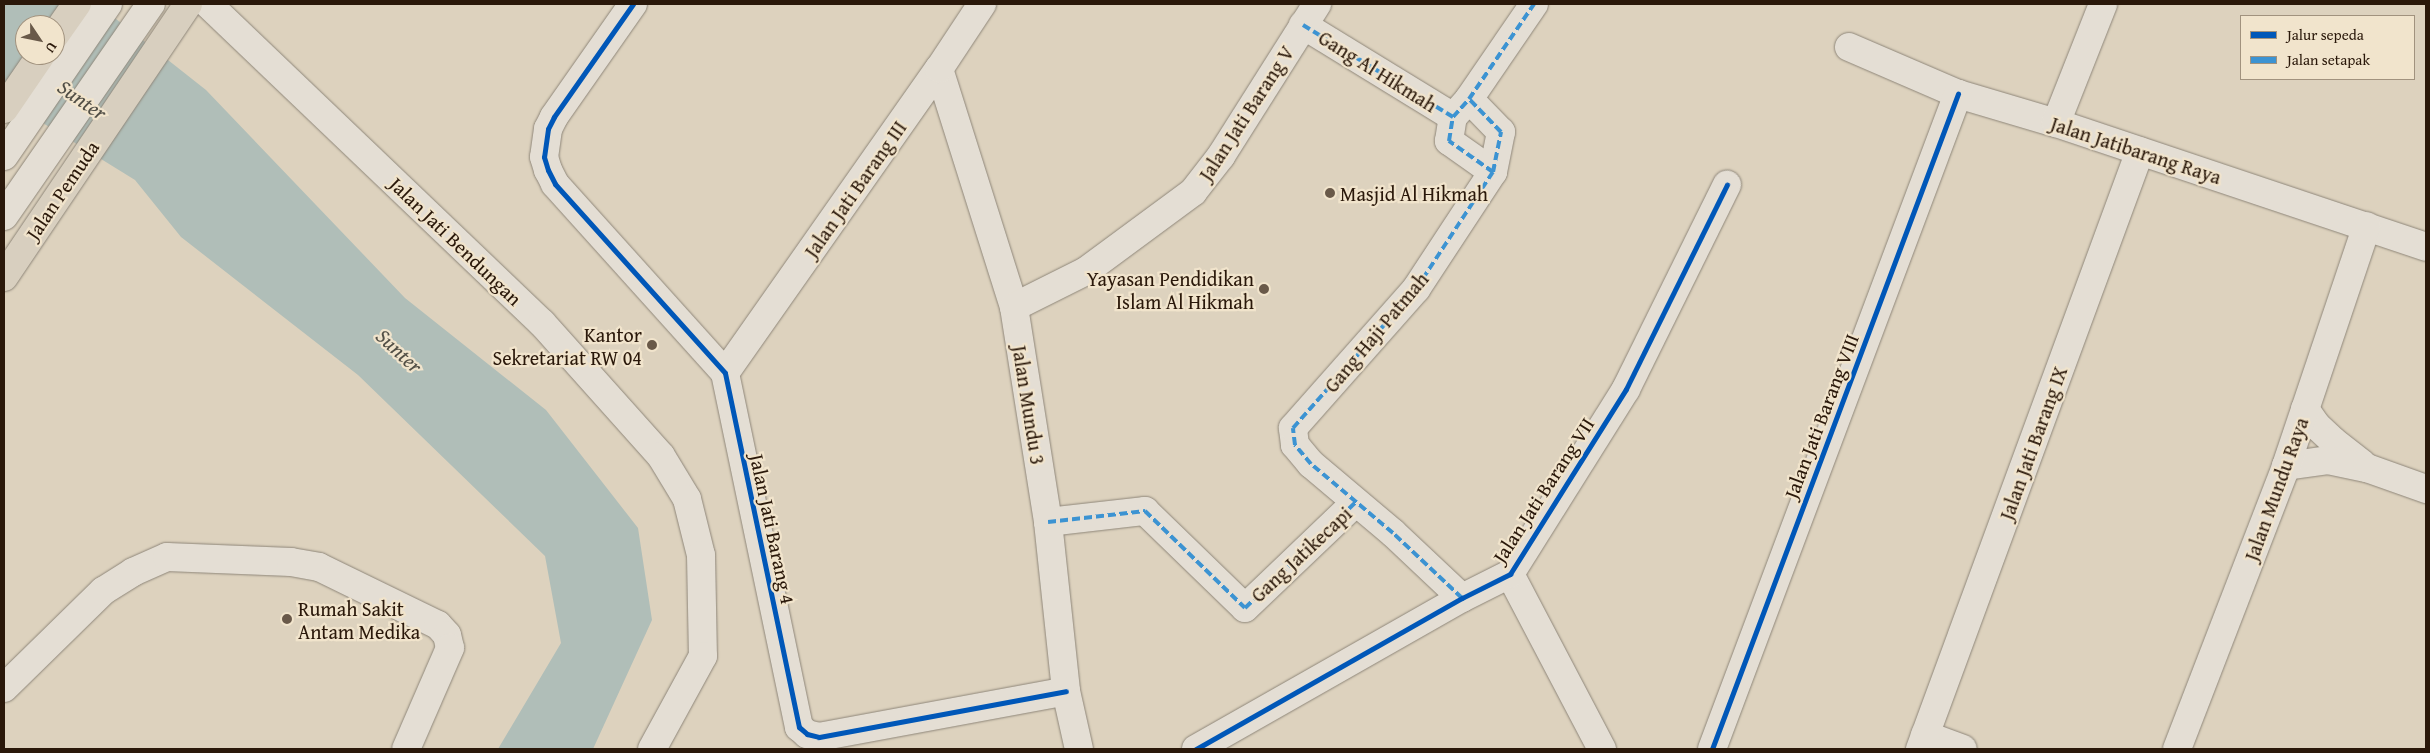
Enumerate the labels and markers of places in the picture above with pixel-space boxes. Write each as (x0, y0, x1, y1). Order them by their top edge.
place label: Masjid Al Hikmah (1340, 181, 1488, 205)
marker: Masjid Al Hikmah (1324, 187, 1336, 199)
place label: Yayasan Pendidikan Islam Al Hikmah (1087, 266, 1254, 313)
marker: Yayasan Pendidikan Islam Al Hikmah (1258, 283, 1270, 295)
place label: Kantor Sekretariat RW 04 (492, 322, 642, 369)
marker: Kantor Sekretariat RW 04 (646, 339, 658, 351)
place label: Rumah Sakit Antam Medika (298, 596, 420, 643)
marker: Rumah Sakit Antam Medika (280, 612, 294, 626)

